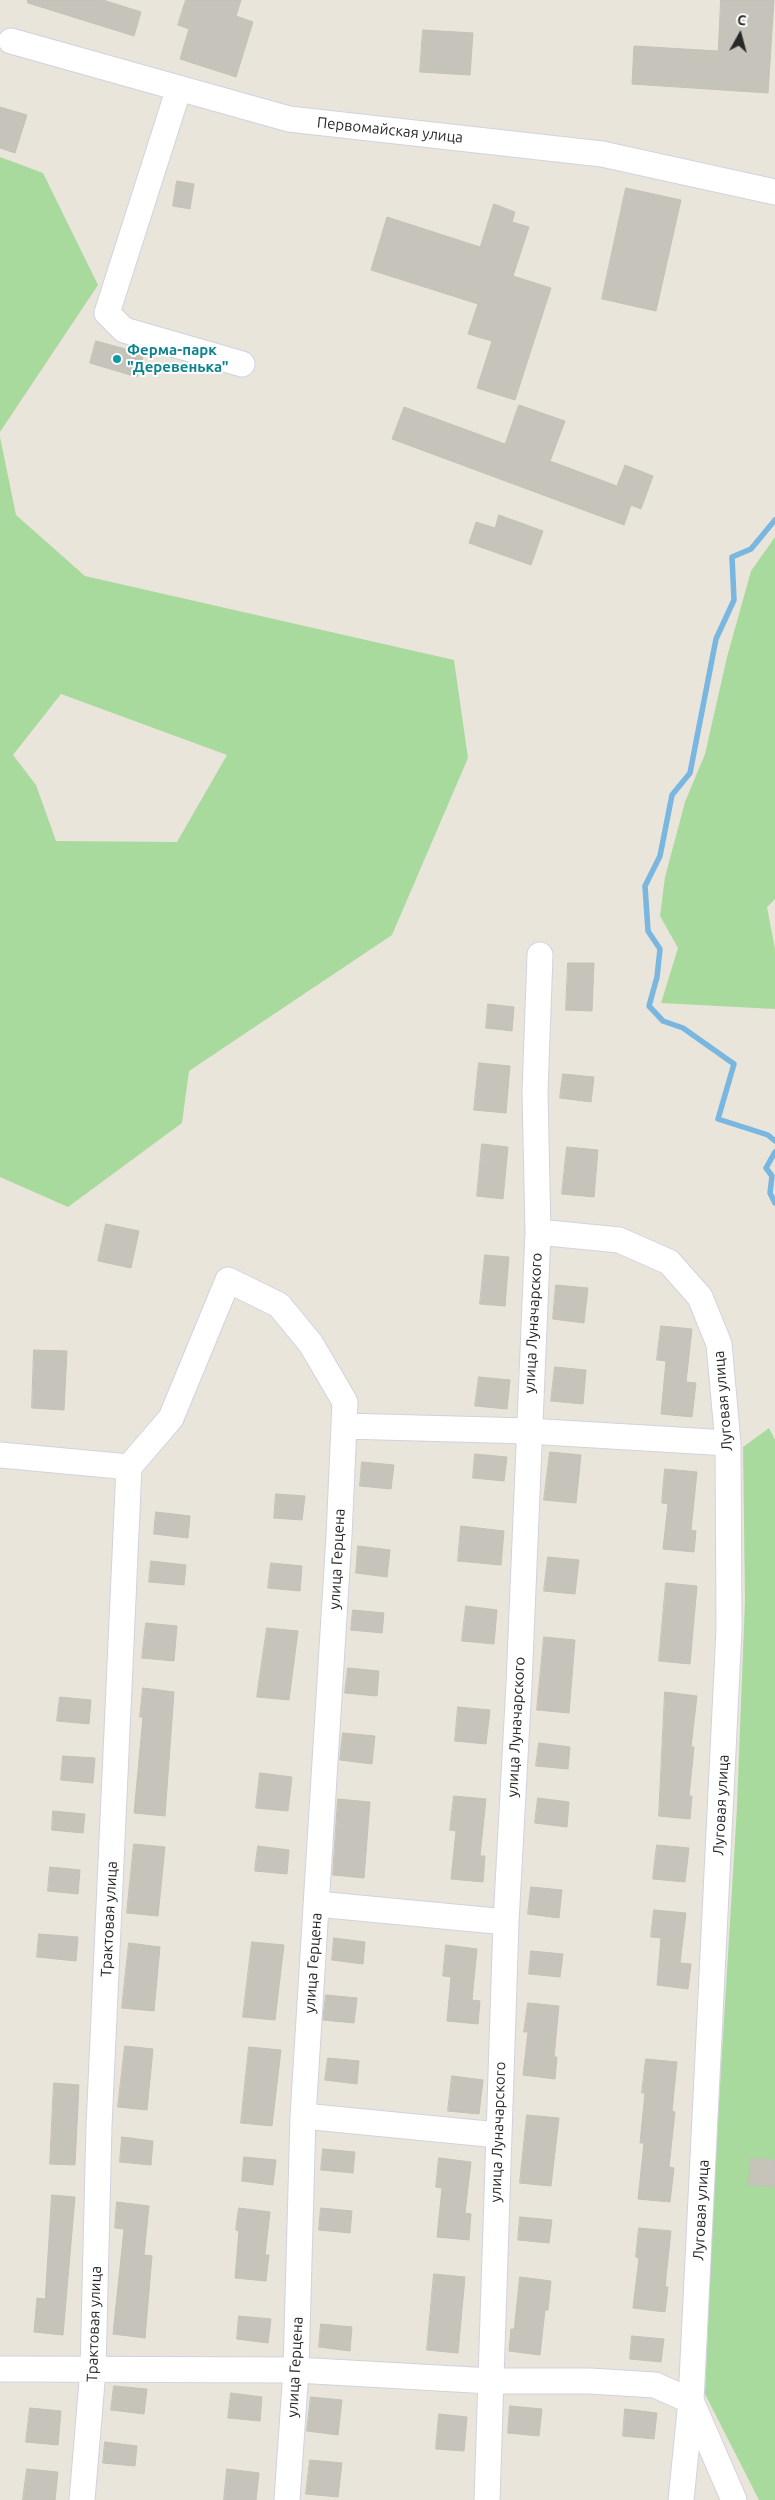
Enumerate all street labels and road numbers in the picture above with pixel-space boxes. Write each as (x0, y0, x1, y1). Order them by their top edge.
street label: Первомайская улица (316, 113, 464, 147)
street label: улица Луначарского (520, 1252, 546, 1394)
street label: Луговая улица (710, 1350, 736, 1452)
street label: улица Герцена (325, 1508, 349, 1610)
street label: улица Луначарского (503, 1656, 529, 1798)
street label: Луговая улица (709, 1754, 733, 1856)
street label: Трактовая улица (97, 1861, 121, 1977)
street label: улица Герцена (300, 1912, 326, 2014)
street label: улица Луначарского (487, 2061, 509, 2203)
street label: Луговая улица (689, 2159, 713, 2261)
street label: Трактовая улица (83, 2266, 105, 2382)
street label: улица Герцена (283, 2316, 307, 2418)

